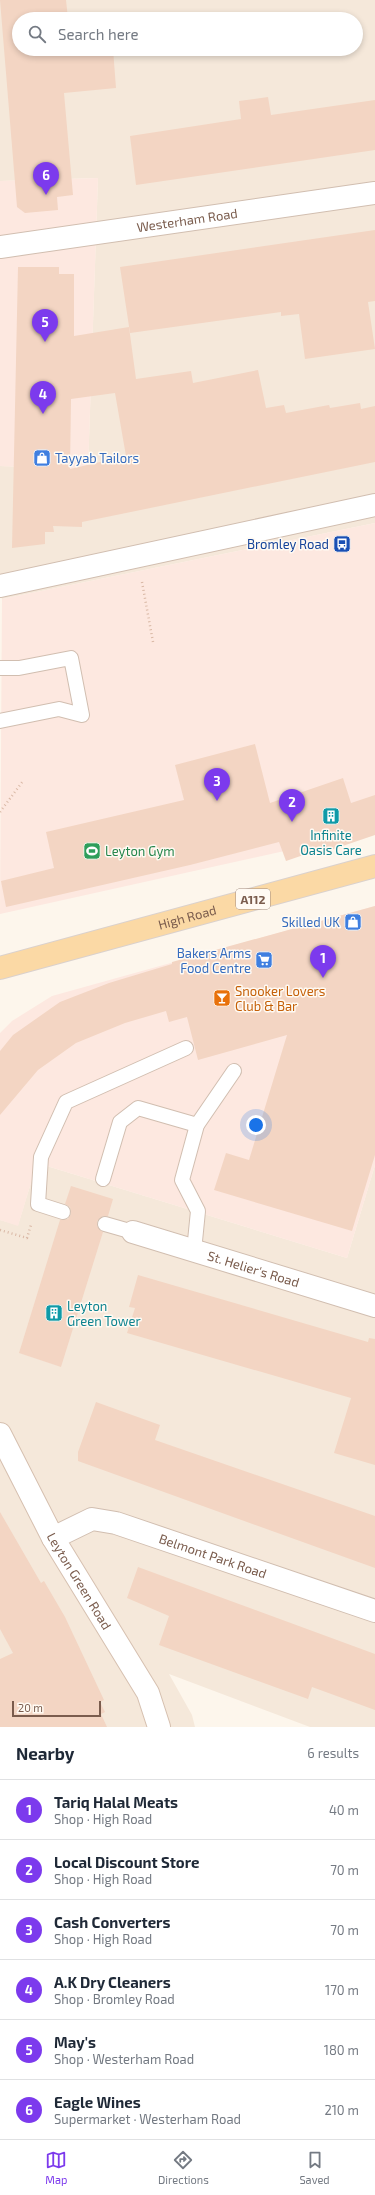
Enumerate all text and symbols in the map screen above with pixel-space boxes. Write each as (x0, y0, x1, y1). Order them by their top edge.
search box (12, 12, 363, 56)
icon: search (26, 23, 48, 45)
text: Search here (58, 25, 139, 43)
pin: 6 (33, 162, 59, 195)
street label: Westerham Road (136, 205, 239, 235)
pin: 5 (32, 309, 58, 342)
pin: 4 (30, 381, 56, 414)
shop icon: Tayyab Tailors (32, 448, 52, 468)
place label: Tayyab Tailors (55, 450, 139, 466)
bus stop icon: Bromley Road (332, 534, 352, 554)
place label: Bromley Road (247, 536, 329, 552)
pin: 3 (204, 768, 230, 801)
pin: 2 (279, 789, 305, 822)
building icon: Infinite Oasis Care (321, 806, 341, 826)
place label: Infinite Oasis Care (300, 827, 362, 858)
sports icon: Leyton Gym (82, 841, 102, 861)
place label: Leyton Gym (105, 843, 175, 859)
road number: A112 (236, 889, 270, 909)
street label: High Road (156, 902, 218, 933)
shop icon: Skilled UK (343, 912, 363, 932)
place label: Skilled UK (281, 914, 340, 930)
place label: Bakers Arms Food Centre (177, 945, 251, 976)
pin: 1 (310, 945, 336, 978)
supermarket icon: Bakers Arms Food Centre (254, 950, 274, 970)
place label: Snooker Lovers Club & Bar (235, 983, 325, 1014)
bar icon: Snooker Lovers Club & Bar (212, 988, 232, 1008)
your location (246, 1115, 266, 1135)
street label: St. Helier's Road (206, 1247, 301, 1290)
place label: Leyton Green Tower (67, 1298, 141, 1329)
building icon: Leyton Green Tower (44, 1303, 64, 1323)
street label: Leyton Green Road (44, 1530, 115, 1632)
street label: Belmont Park Road (157, 1530, 269, 1582)
scale bar (12, 1699, 101, 1718)
text: 20 m (18, 1701, 43, 1714)
text: Nearby (16, 1743, 74, 1763)
text: 6 results (307, 1745, 359, 1761)
text: Tariq Halal Meats (54, 1793, 178, 1811)
text: 1 (26, 1802, 32, 1818)
text: 40 m (329, 1802, 359, 1818)
text: Shop · High Road (54, 1811, 152, 1827)
text: Local Discount Store (54, 1853, 199, 1871)
text: 2 (25, 1862, 33, 1878)
text: 70 m (330, 1862, 359, 1878)
text: Shop · High Road (54, 1871, 152, 1887)
text: Cash Converters (54, 1913, 170, 1931)
text: 3 (25, 1922, 33, 1938)
text: 70 m (330, 1922, 359, 1938)
text: Shop · High Road (54, 1931, 152, 1947)
text: A.K Dry Cleaners (54, 1973, 171, 1991)
text: 4 (25, 1982, 33, 1998)
text: 170 m (325, 1982, 359, 1998)
text: Shop · Bromley Road (54, 1991, 175, 2007)
text: May's (54, 2033, 96, 2051)
text: 5 (25, 2042, 33, 2058)
text: 180 m (324, 2042, 359, 2058)
text: Shop · Westerham Road (54, 2051, 194, 2067)
text: Eagle Wines (54, 2093, 141, 2111)
text: 6 (25, 2102, 33, 2118)
text: 210 m (324, 2102, 359, 2118)
text: Supermarket · Westerham Road (54, 2111, 241, 2127)
tab: Map (45, 2149, 67, 2186)
tab: Directions (158, 2149, 209, 2186)
tab: Saved (299, 2149, 330, 2186)

